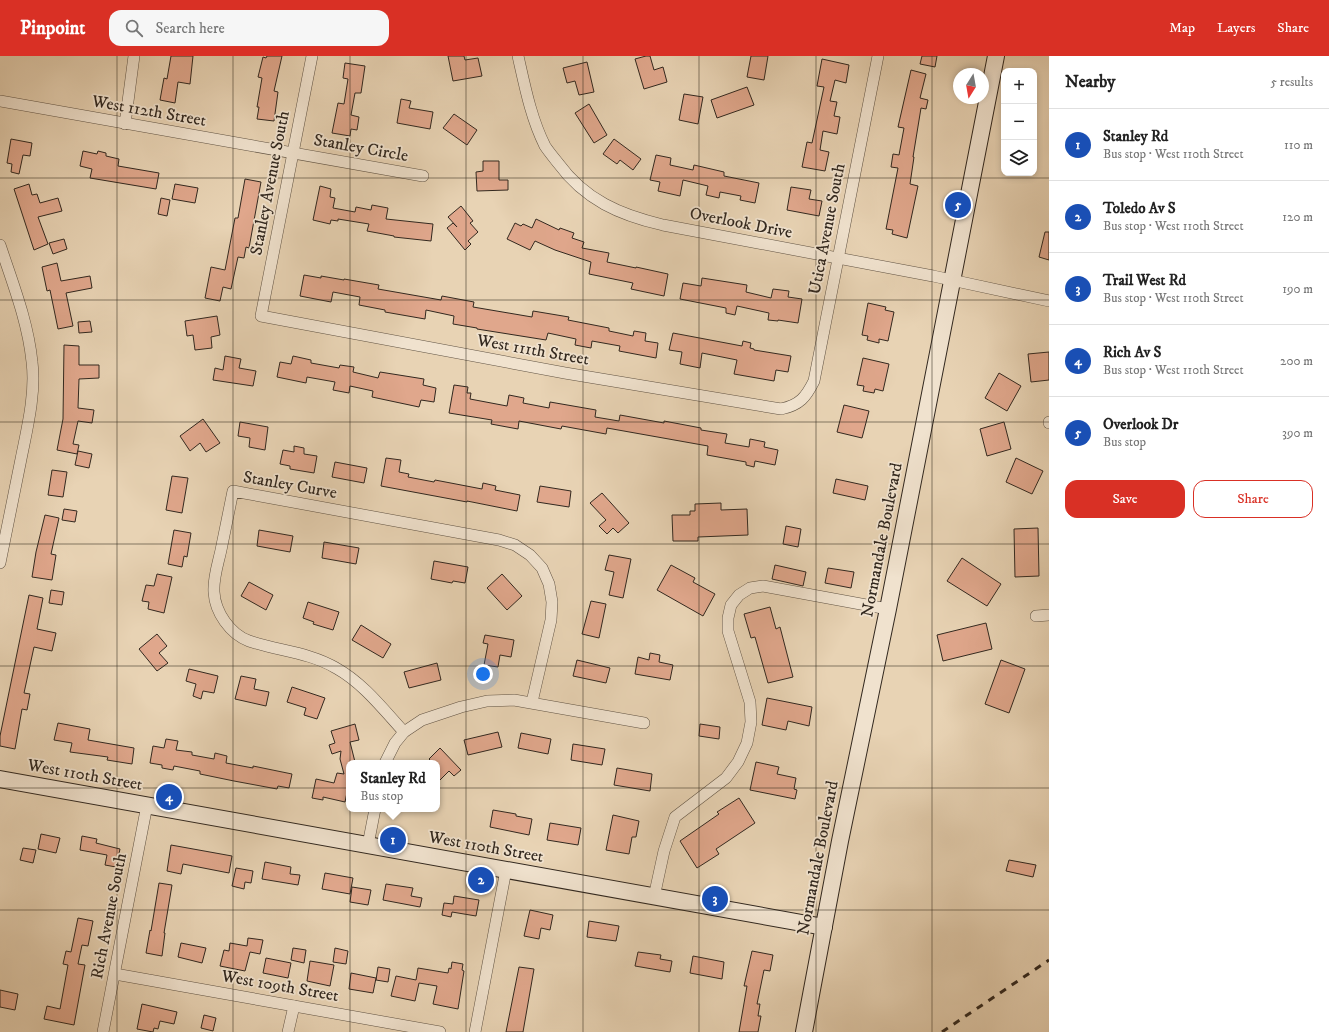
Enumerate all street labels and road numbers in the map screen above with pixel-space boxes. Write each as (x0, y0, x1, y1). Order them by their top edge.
street label: West 112th Street (89, 90, 208, 132)
street label: Stanley Avenue South (245, 109, 295, 257)
street label: Stanley Circle (312, 129, 410, 167)
street label: Utica Avenue South (803, 161, 851, 296)
street label: Overlook Drive (688, 202, 794, 244)
street label: West 111th Street (474, 329, 591, 371)
street label: Normandale Boulevard (856, 460, 908, 619)
street label: Stanley Curve (241, 466, 339, 504)
street label: West 110th Street (25, 754, 145, 796)
street label: Normandale Boulevard (792, 778, 844, 937)
street label: West 110th Street (426, 826, 546, 868)
street label: Rich Avenue South (86, 851, 132, 981)
street label: West 109th Street (219, 965, 341, 1007)

